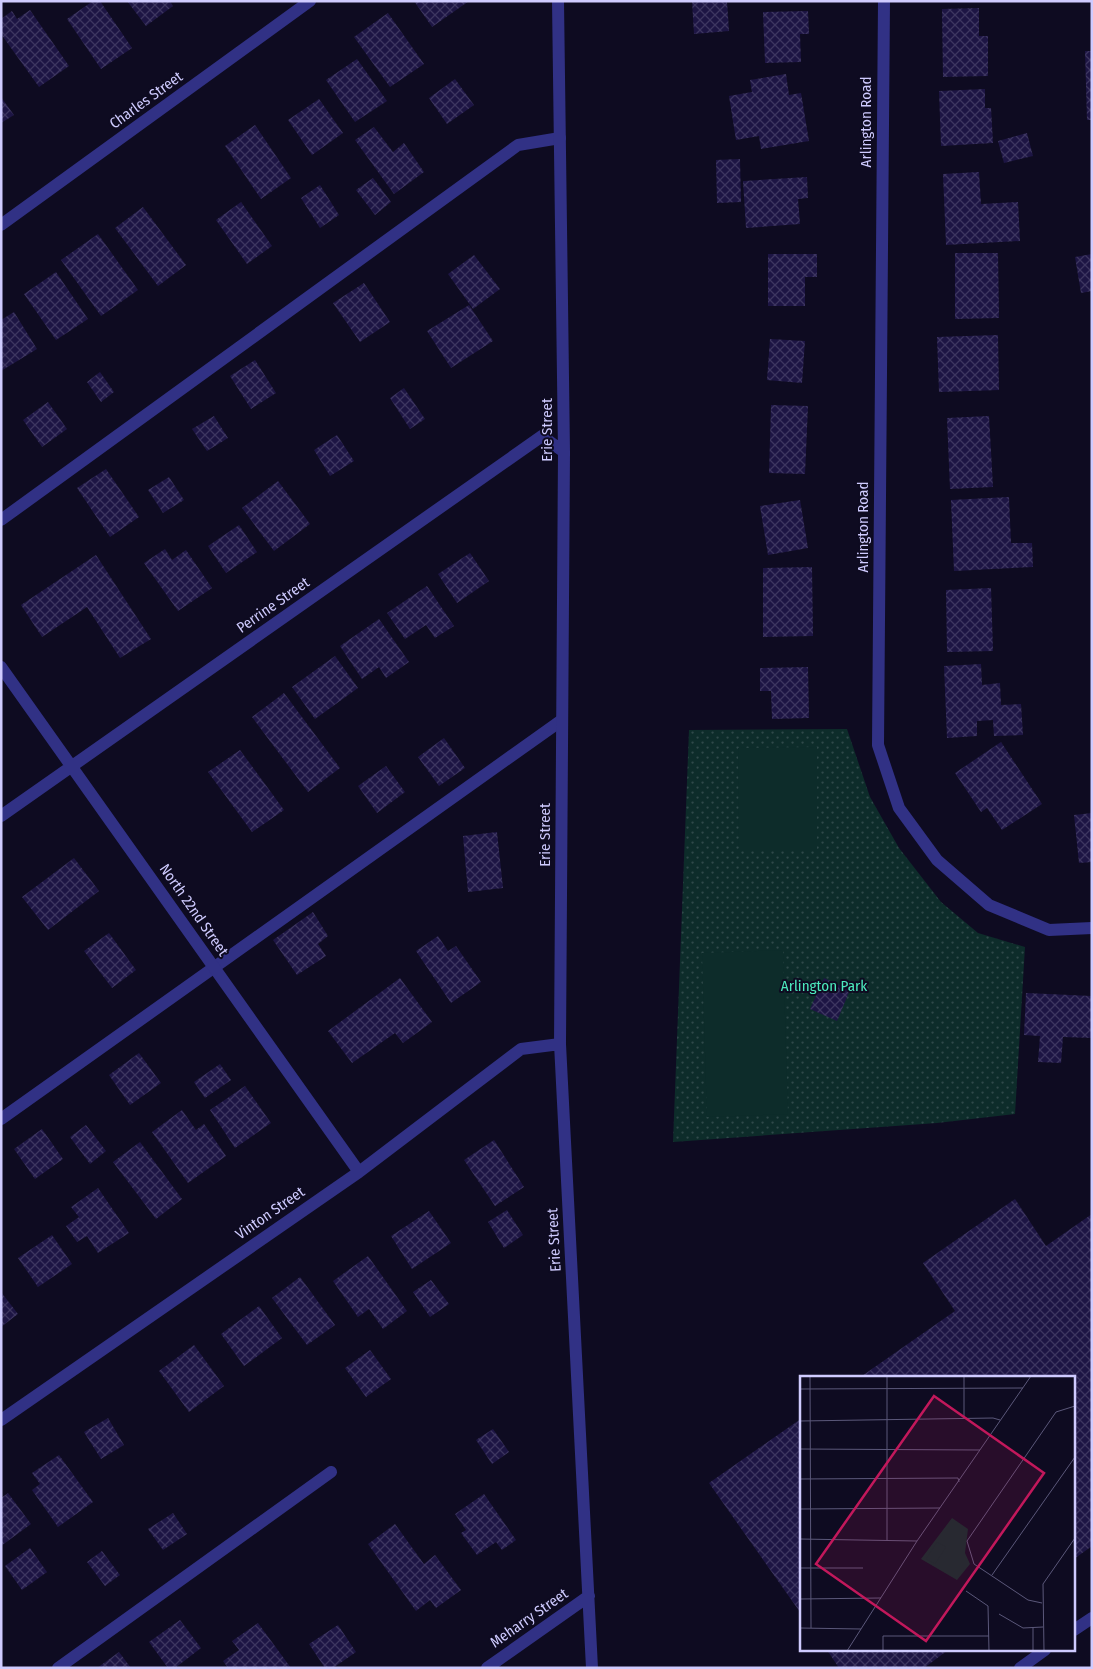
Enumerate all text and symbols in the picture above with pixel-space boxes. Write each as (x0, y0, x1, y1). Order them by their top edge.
street label: Charles Street (106, 67, 186, 133)
street label: Arlington Road (857, 77, 875, 167)
street label: Erie Street (538, 398, 556, 462)
street label: Arlington Road (854, 482, 872, 572)
street label: Perrine Street (233, 573, 313, 637)
street label: Erie Street (536, 803, 554, 867)
street label: North 22nd Street (156, 861, 232, 960)
park label: Arlington Park (781, 977, 867, 995)
street label: Vinton Street (232, 1183, 308, 1243)
street label: Erie Street (543, 1208, 565, 1272)
inset map (800, 1376, 1076, 1652)
street label: Meharry Street (487, 1585, 571, 1651)

